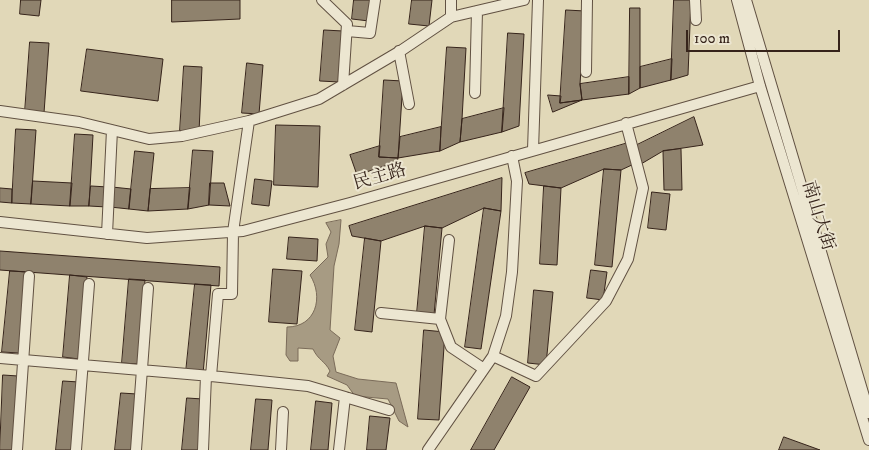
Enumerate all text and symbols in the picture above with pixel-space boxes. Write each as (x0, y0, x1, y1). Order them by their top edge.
scale bar (689, 20, 843, 52)
text: 100 m (694, 29, 730, 48)
street label: 民主路 (351, 160, 409, 196)
street label: 南山大街 (796, 178, 838, 254)

